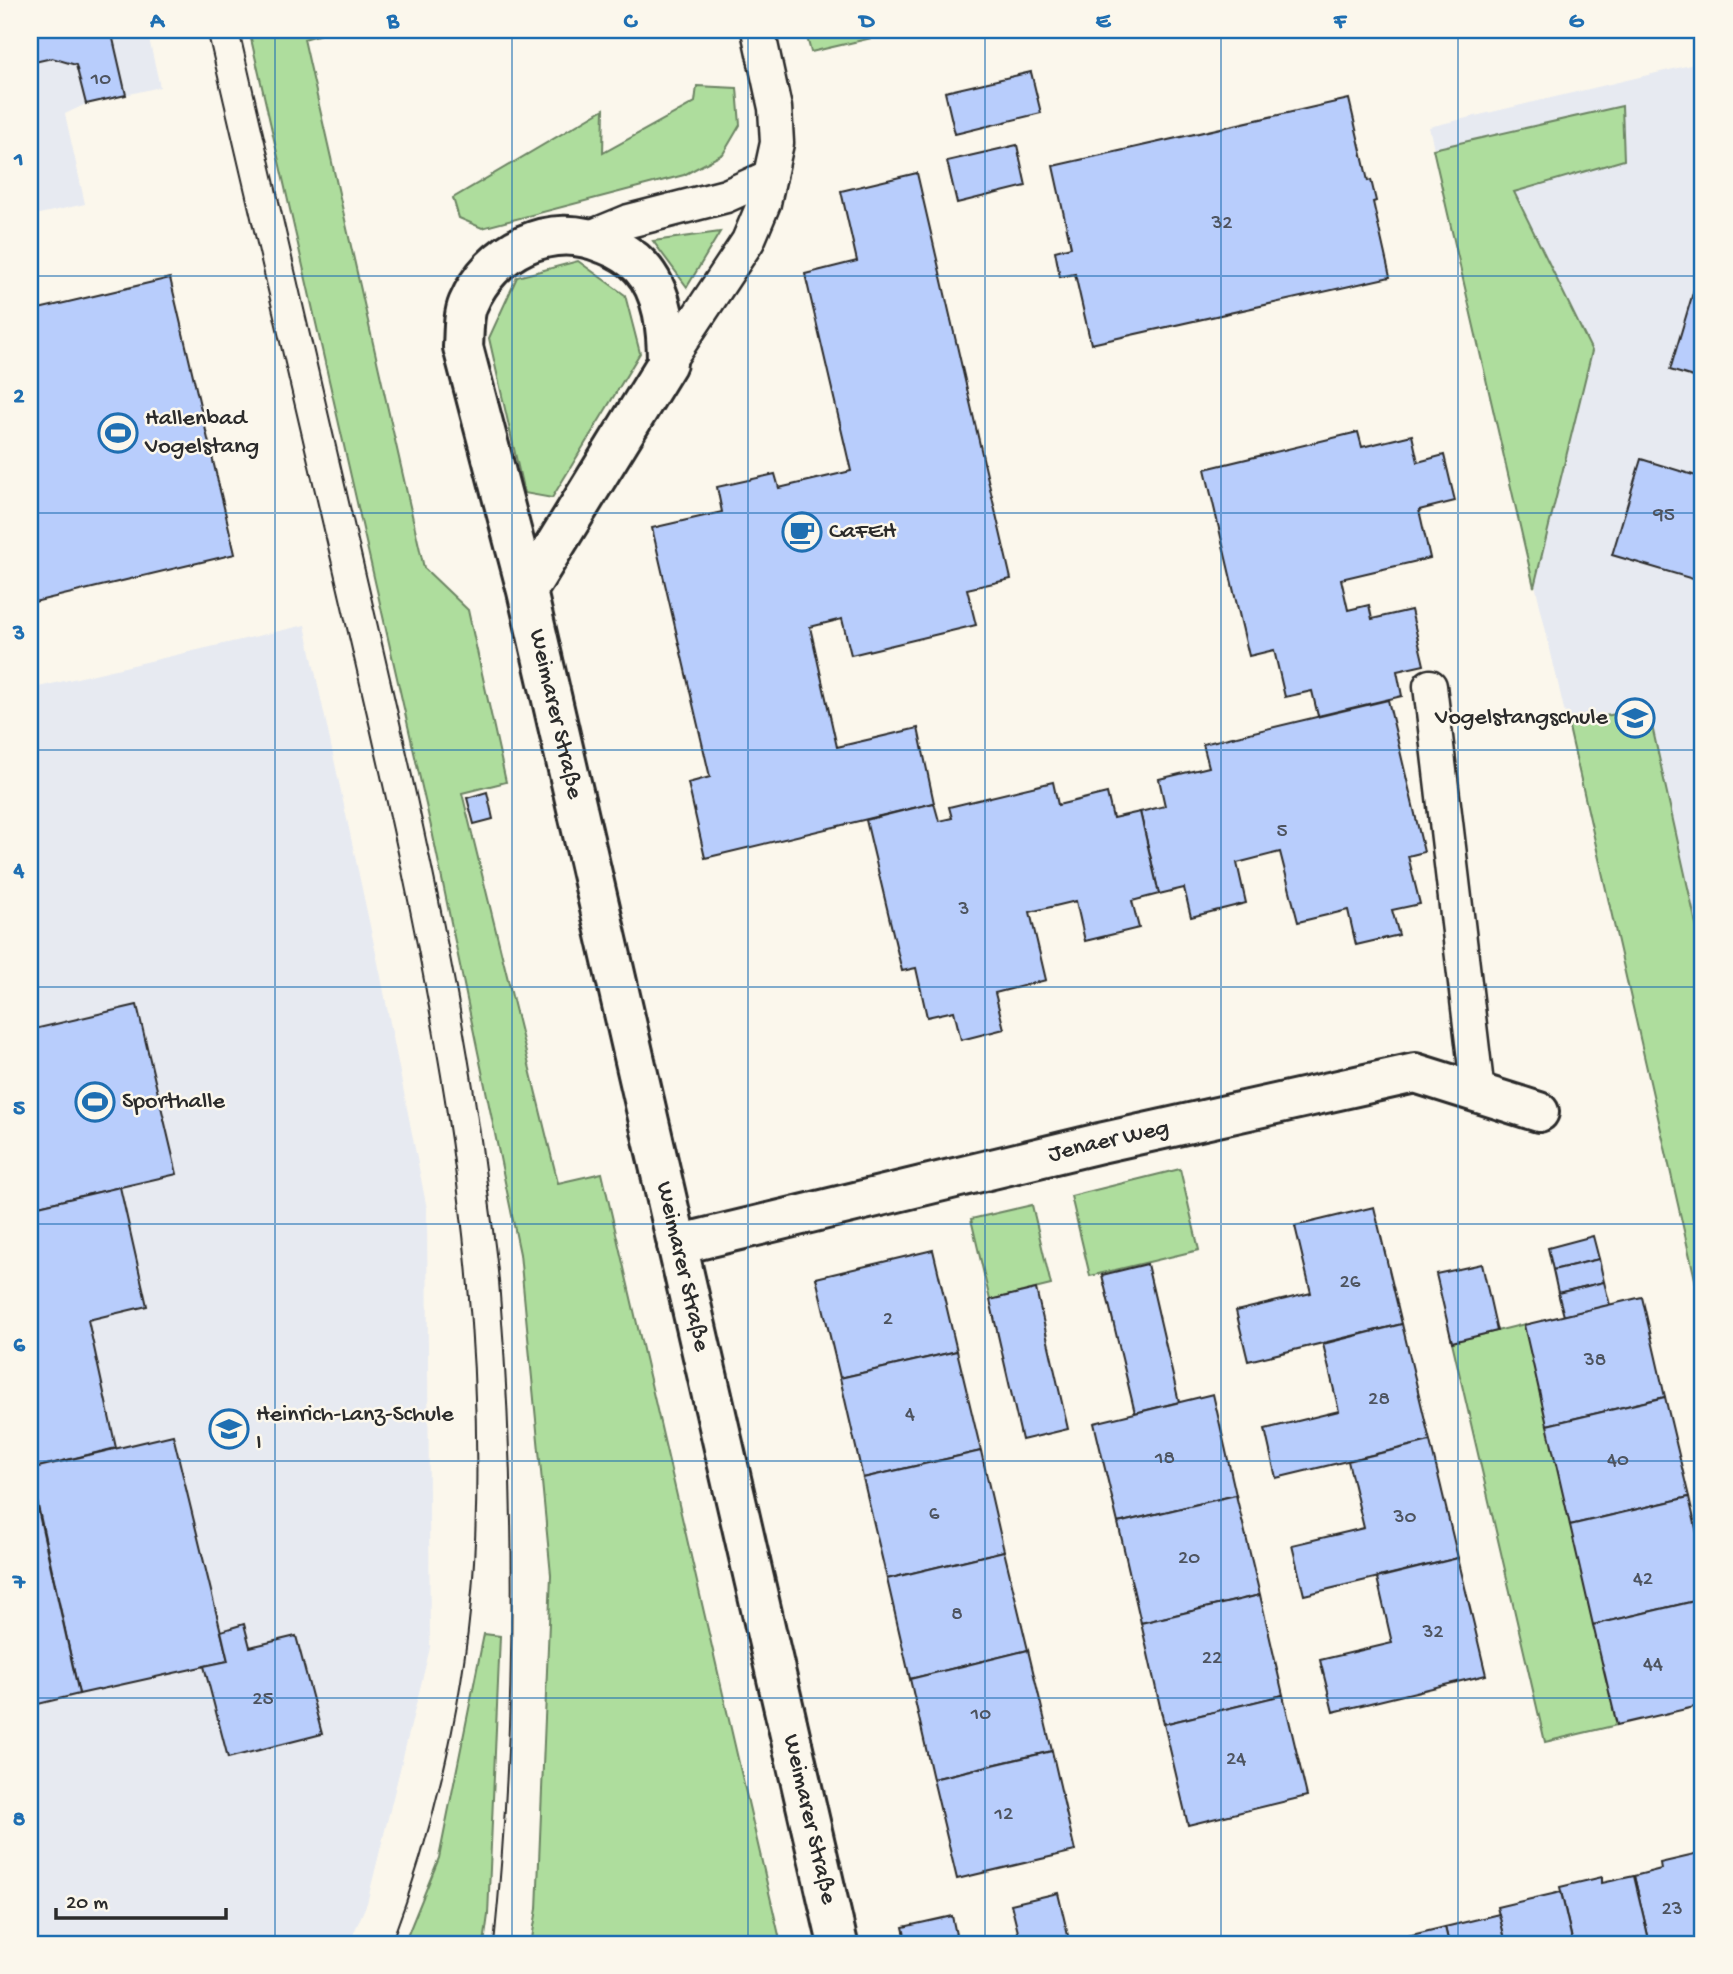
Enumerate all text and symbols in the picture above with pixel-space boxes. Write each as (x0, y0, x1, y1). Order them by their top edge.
text: A (149, 9, 165, 36)
text: B (386, 9, 400, 36)
text: C (624, 9, 639, 36)
text: D (858, 9, 876, 36)
text: E (1096, 9, 1112, 36)
text: F (1333, 9, 1348, 36)
text: G (1569, 9, 1585, 36)
house number: 10 (90, 68, 111, 93)
text: 1 (13, 147, 24, 174)
house number: 32 (1210, 212, 1233, 237)
text: 2 (13, 384, 25, 411)
place label: Hallenbad Vogelstang (144, 405, 259, 462)
sports icon: Hallenbad Vogelstang (97, 412, 139, 454)
house number: 95 (1652, 504, 1675, 529)
cafe icon: CaFEH (781, 511, 823, 553)
place label: CaFEH (829, 518, 897, 547)
text: 3 (12, 621, 25, 648)
street label: Weimarer Straße (522, 626, 589, 802)
school or university icon: Vogelstangschule (1614, 697, 1656, 739)
place label: Vogelstangschule (1434, 704, 1609, 733)
house number: 5 (1276, 820, 1288, 845)
text: 4 (13, 858, 25, 885)
house number: 3 (958, 898, 969, 923)
sports icon: Sporthalle (74, 1081, 116, 1123)
place label: Sporthalle (122, 1088, 225, 1117)
text: 5 (13, 1096, 25, 1123)
street label: Jenaer Weg (1046, 1114, 1172, 1169)
street label: Weimarer Straße (649, 1179, 716, 1355)
house number: 26 (1340, 1271, 1361, 1296)
house number: 2 (883, 1308, 893, 1333)
text: 6 (13, 1333, 26, 1360)
house number: 38 (1583, 1349, 1606, 1374)
house number: 28 (1368, 1388, 1390, 1413)
place label: Heinrich-Lanz-Schule I (256, 1401, 454, 1458)
house number: 4 (905, 1403, 915, 1428)
school or university icon: Heinrich-Lanz-Schule I (208, 1408, 250, 1450)
house number: 18 (1154, 1447, 1175, 1472)
house number: 40 (1607, 1449, 1629, 1474)
house number: 6 (929, 1503, 940, 1528)
house number: 30 (1393, 1506, 1416, 1531)
house number: 20 (1178, 1547, 1200, 1572)
house number: 42 (1633, 1568, 1653, 1593)
text: 7 (12, 1570, 26, 1597)
house number: 8 (951, 1603, 963, 1628)
house number: 32 (1421, 1621, 1444, 1646)
house number: 22 (1202, 1647, 1222, 1672)
house number: 44 (1643, 1653, 1663, 1678)
house number: 25 (252, 1688, 274, 1713)
house number: 10 (970, 1703, 991, 1728)
street label: Weimarer Straße (776, 1732, 843, 1907)
house number: 24 (1226, 1748, 1246, 1773)
house number: 12 (994, 1803, 1013, 1828)
text: 8 (13, 1807, 26, 1834)
scale bar (56, 1876, 226, 1920)
text: 20 m (66, 1892, 108, 1917)
house number: 23 (1661, 1898, 1683, 1923)

